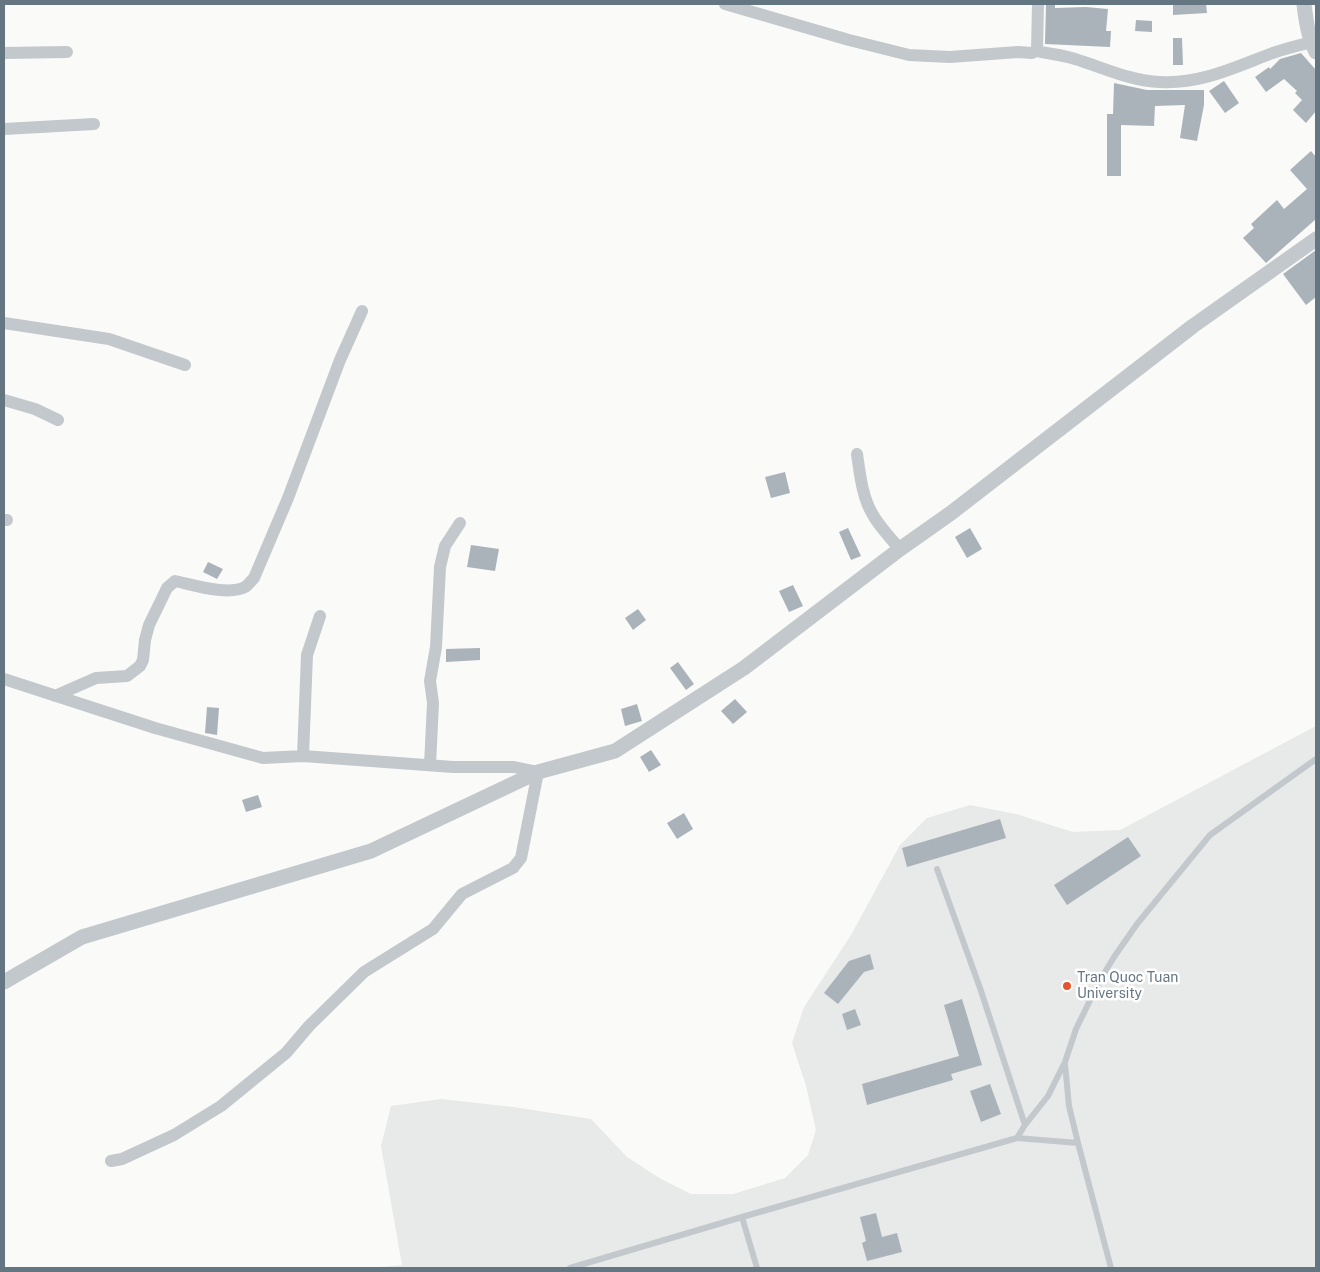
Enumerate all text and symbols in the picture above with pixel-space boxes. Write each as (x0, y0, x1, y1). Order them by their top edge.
place label: Tran Quoc Tuan University (1077, 970, 1178, 1002)
marker: Tran Quoc Tuan University (1061, 980, 1073, 992)

